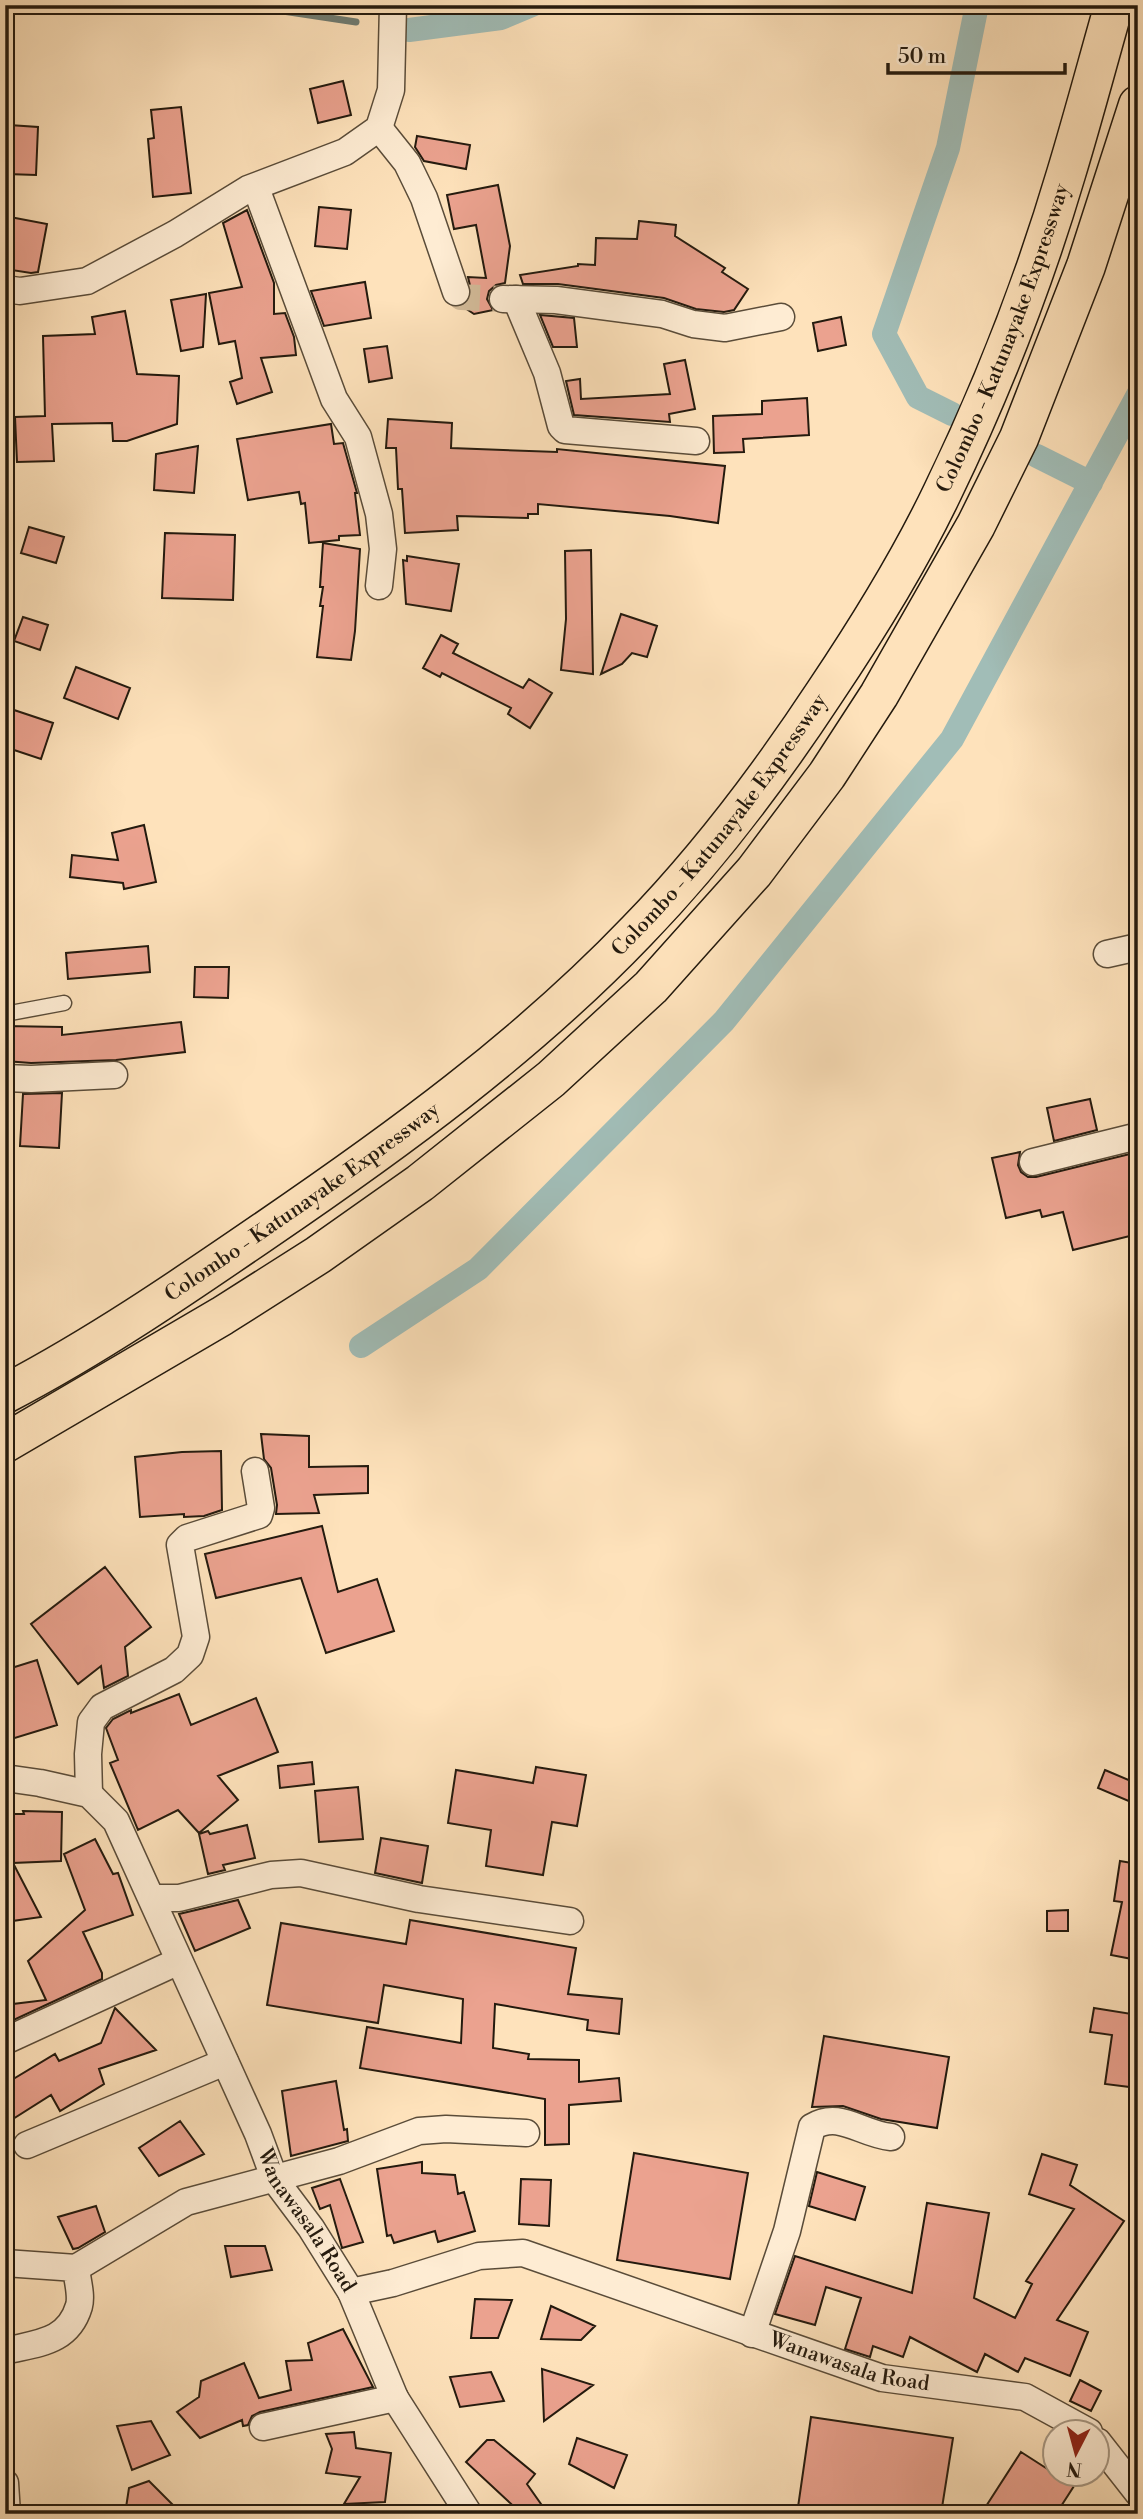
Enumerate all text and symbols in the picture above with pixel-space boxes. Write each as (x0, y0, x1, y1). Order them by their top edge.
scale bar (888, 32, 1064, 76)
text: 50 m (898, 44, 946, 70)
street label: Colombo - Katunayake Expressway (931, 180, 1076, 497)
street label: Colombo - Katunayake Expressway (606, 689, 833, 962)
street label: Colombo - Katunayake Expressway (160, 1097, 446, 1308)
street label: Wanawasala Road (251, 2144, 361, 2297)
street label: Wanawasala Road (765, 2326, 931, 2397)
north arrow (1042, 2418, 1112, 2488)
text: N (1066, 2456, 1083, 2482)

